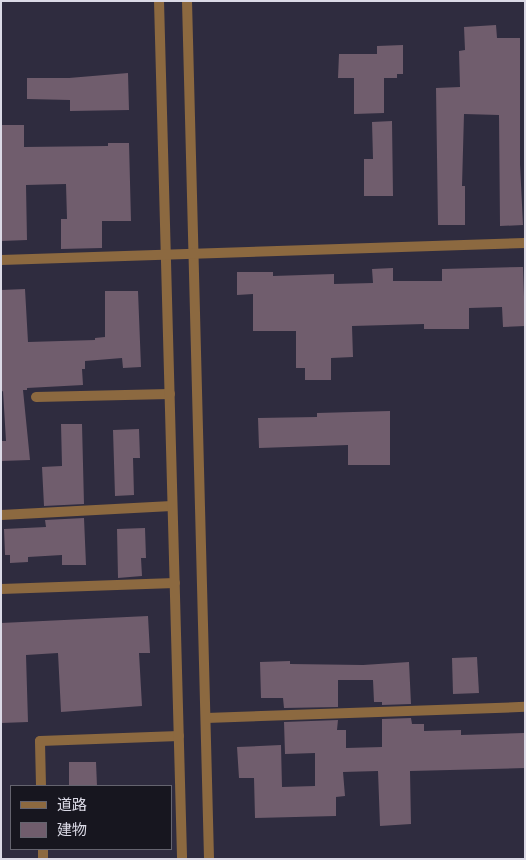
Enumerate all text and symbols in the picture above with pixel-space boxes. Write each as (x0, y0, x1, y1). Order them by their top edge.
legend (10, 785, 172, 850)
text: 道路 (57, 797, 87, 816)
text: 建物 (57, 822, 87, 841)

